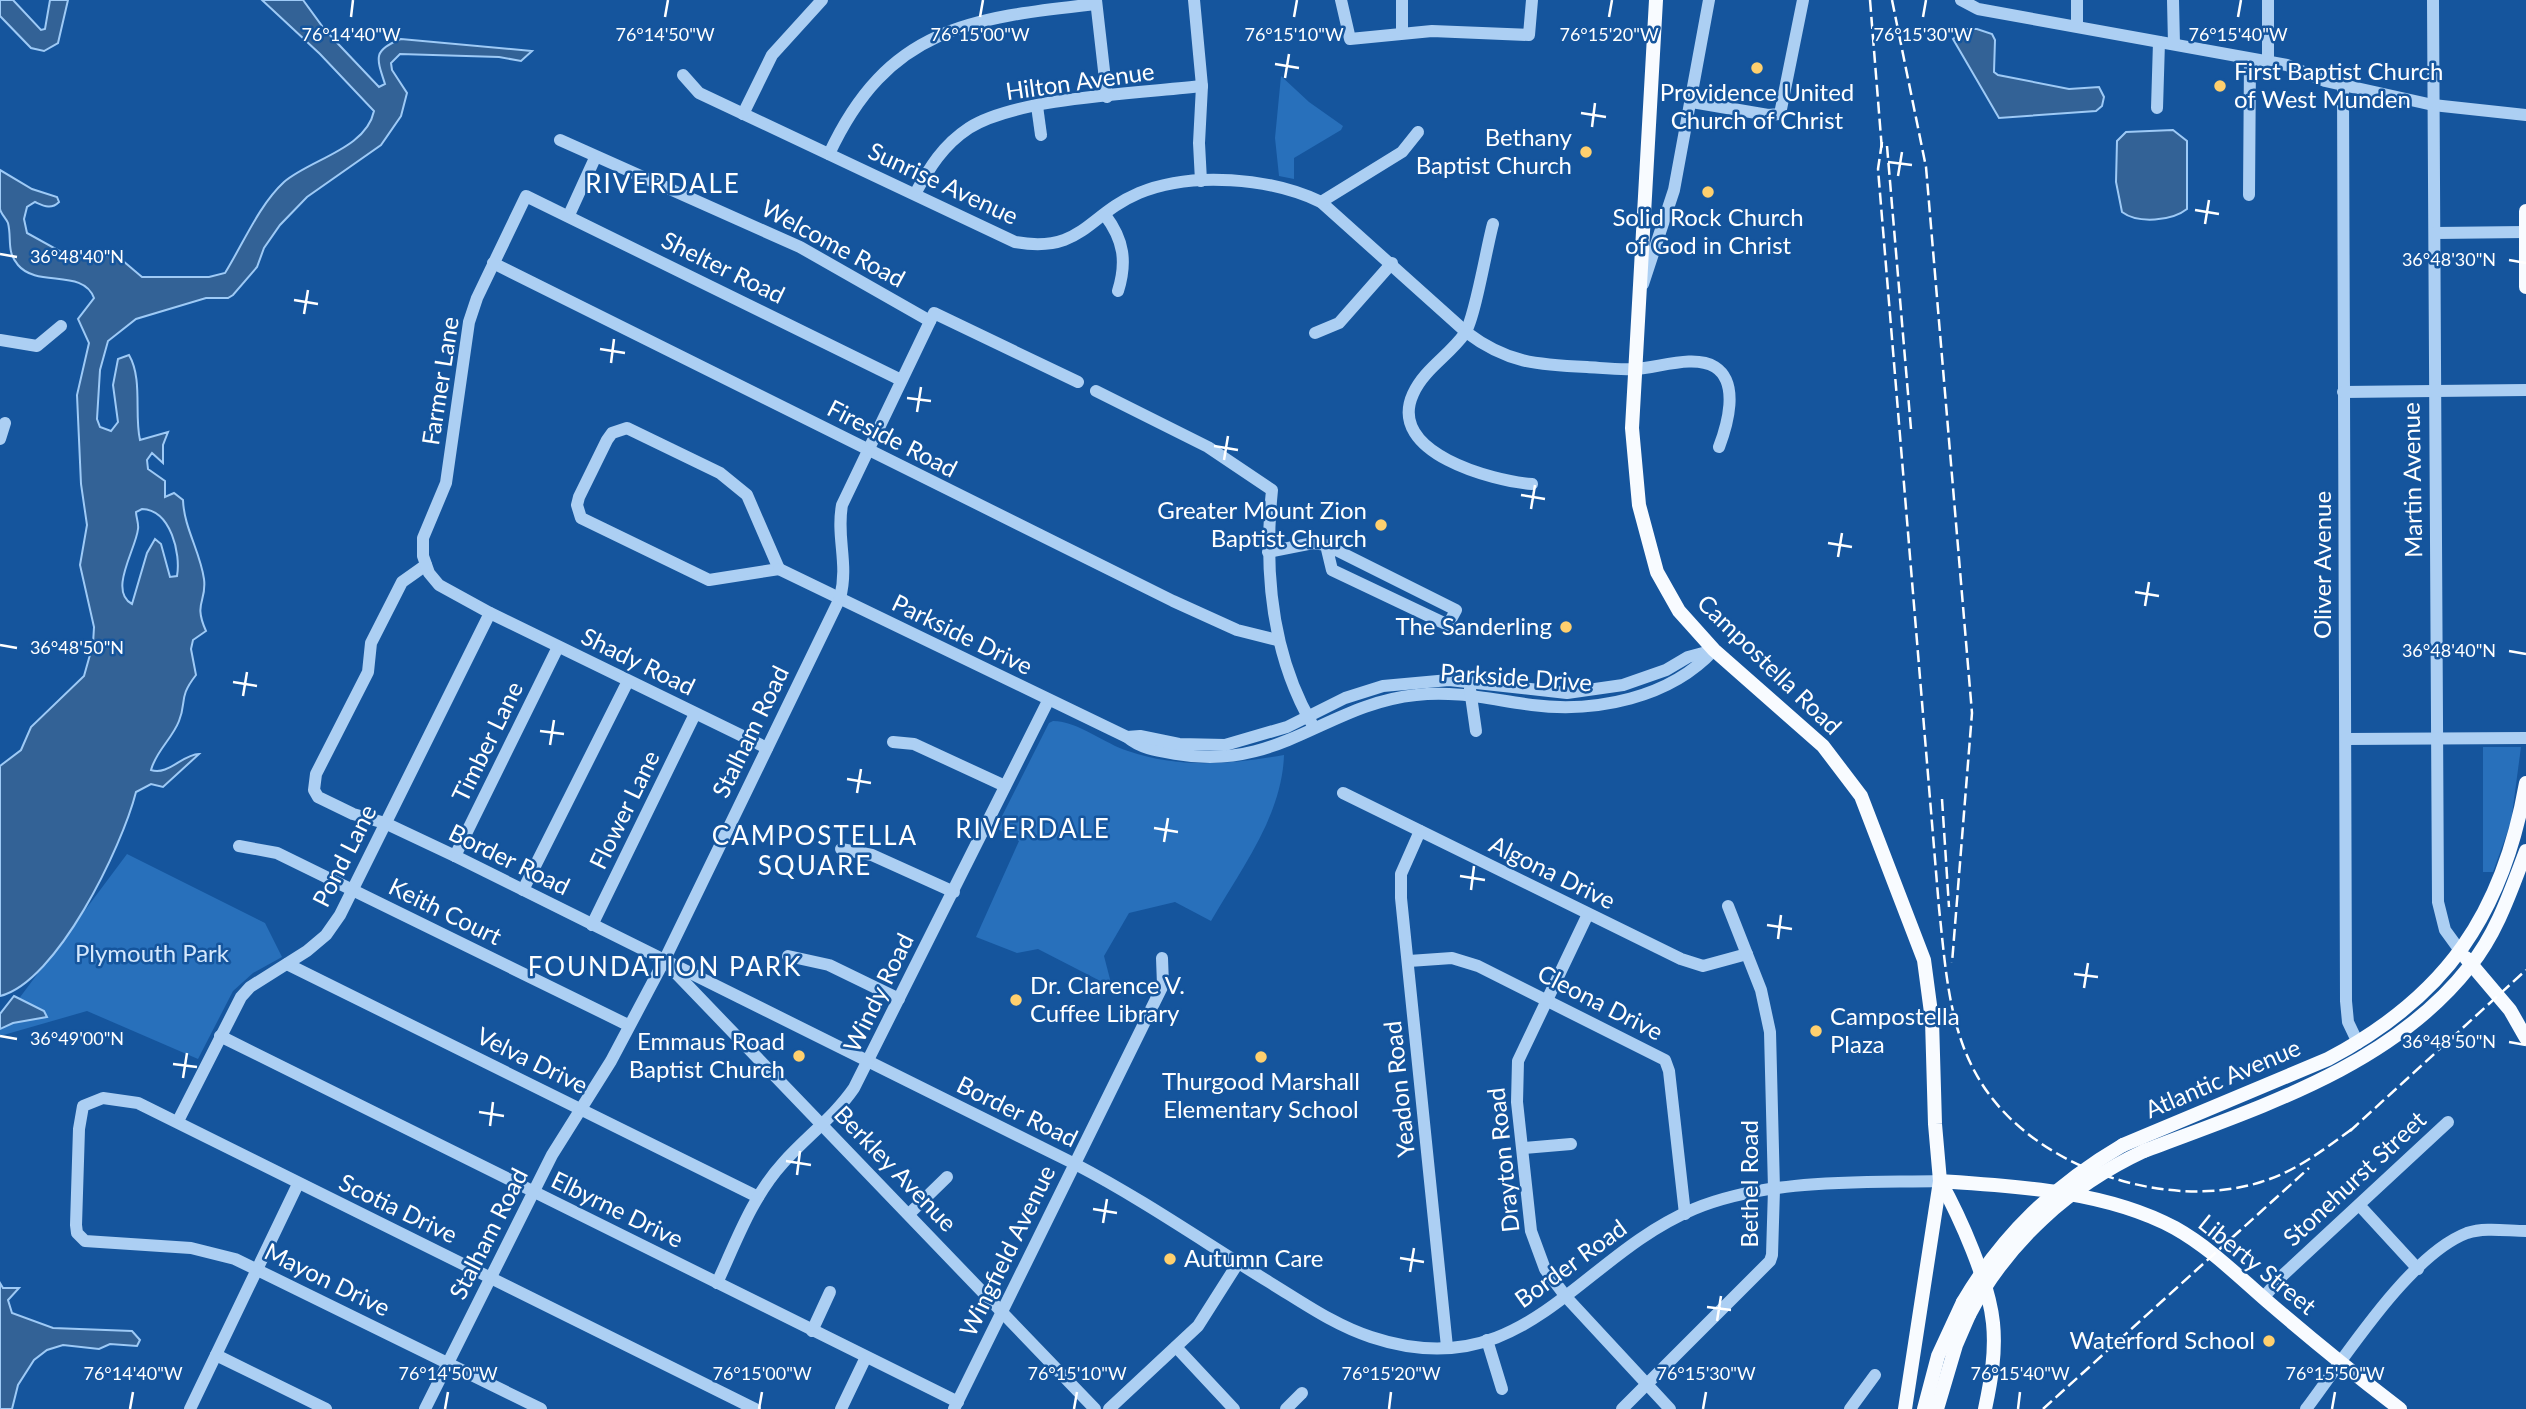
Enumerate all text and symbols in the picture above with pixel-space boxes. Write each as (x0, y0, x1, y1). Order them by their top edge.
text: 76°14'40"W (301, 23, 401, 45)
text: 76°14'50"W (615, 23, 715, 45)
text: 76°15'00"W (930, 23, 1030, 45)
text: 76°15'10"W (1244, 23, 1344, 45)
text: 76°15'20"W (1559, 23, 1659, 45)
text: 76°15'30"W (1873, 23, 1973, 45)
text: 76°15'40"W (2188, 23, 2288, 45)
street label: Hilton Avenue (1004, 56, 1156, 105)
place label: First Baptist Church of West Munden (2234, 56, 2443, 113)
marker: Providence United Church of Christ (1749, 60, 1765, 76)
place label: Providence United Church of Christ (1660, 77, 1854, 134)
marker: First Baptist Church of West Munden (2212, 78, 2228, 94)
place label: Bethany Baptist Church (1416, 122, 1573, 179)
street label: Sunrise Avenue (864, 135, 1023, 230)
marker: Bethany Baptist Church (1578, 144, 1594, 160)
district label: RIVERDALE (585, 167, 741, 199)
marker: Solid Rock Church of God in Christ (1700, 184, 1716, 200)
street label: Welcome Road (757, 193, 910, 293)
place label: Solid Rock Church of God in Christ (1612, 202, 1804, 259)
street label: Shelter Road (657, 224, 790, 309)
text: 36°48'40"N (30, 245, 124, 267)
text: 36°48'30"N (2402, 248, 2496, 270)
street label: Farmer Lane (415, 314, 464, 447)
street label: Fireside Road (823, 393, 962, 483)
street label: Martin Avenue (2396, 402, 2427, 558)
street label: Oliver Avenue (2307, 491, 2336, 639)
place label: Greater Mount Zion Baptist Church (1157, 495, 1367, 552)
marker: Greater Mount Zion Baptist Church (1373, 517, 1389, 533)
street label: Parkside Drive (888, 587, 1038, 680)
street label: Campostella Road (1692, 588, 1848, 740)
place label: The Sanderling (1396, 611, 1552, 640)
marker: The Sanderling (1558, 619, 1574, 635)
street label: Shady Road (577, 621, 700, 701)
text: 36°48'50"N (30, 636, 124, 658)
text: 36°48'40"N (2402, 639, 2496, 661)
street label: Parkside Drive (1439, 657, 1593, 696)
street label: Stalham Road (705, 661, 794, 802)
street label: Timber Lane (445, 676, 528, 806)
street label: Flower Lane (582, 745, 665, 873)
street label: Pond Lane (306, 799, 382, 911)
district label: RIVERDALE (955, 812, 1111, 844)
street label: Border Road (444, 817, 575, 900)
district label: CAMPOSTELLA SQUARE (712, 819, 918, 881)
street label: Algona Drive (1485, 829, 1620, 915)
street label: Keith Court (385, 871, 507, 951)
street label: Windy Road (836, 928, 919, 1056)
park label: Plymouth Park (75, 938, 230, 967)
district label: FOUNDATION PARK (528, 950, 802, 982)
street label: Cleona Drive (1533, 958, 1668, 1046)
place label: Dr. Clarence V. Cuffee Library (1030, 970, 1185, 1027)
marker: Dr. Clarence V. Cuffee Library (1008, 992, 1024, 1008)
place label: Campostella Plaza (1830, 1001, 1960, 1058)
street label: Velva Drive (472, 1020, 593, 1099)
street label: Yeadon Road (1377, 1020, 1420, 1159)
marker: Campostella Plaza (1808, 1023, 1824, 1039)
place label: Emmaus Road Baptist Church (629, 1026, 785, 1083)
text: 36°49'00"N (30, 1027, 124, 1049)
text: 36°48'50"N (2402, 1030, 2496, 1052)
street label: Atlantic Avenue (2140, 1032, 2304, 1123)
marker: Emmaus Road Baptist Church (791, 1048, 807, 1064)
marker: Thurgood Marshall Elementary School (1253, 1049, 1269, 1065)
place label: Thurgood Marshall Elementary School (1162, 1066, 1360, 1123)
street label: Border Road (952, 1069, 1083, 1152)
street label: Drayton Road (1480, 1086, 1525, 1234)
street label: Berkley Avenue (829, 1099, 963, 1237)
street label: Stonehurst Street (2277, 1104, 2432, 1251)
street label: Bethel Road (1734, 1120, 1763, 1248)
street label: Wingfield Avenue (953, 1160, 1061, 1341)
street label: Stalham Road (442, 1163, 533, 1304)
street label: Elbyrne Drive (547, 1164, 688, 1253)
street label: Scotia Drive (335, 1167, 462, 1249)
street label: Liberty Street (2193, 1208, 2323, 1320)
street label: Border Road (1509, 1213, 1632, 1313)
street label: Mayon Drive (260, 1236, 395, 1321)
place label: Autumn Care (1184, 1243, 1323, 1272)
marker: Autumn Care (1162, 1251, 1178, 1267)
place label: Waterford School (2070, 1325, 2255, 1354)
marker: Waterford School (2261, 1333, 2277, 1349)
text: 76°14'40"W (83, 1362, 183, 1384)
text: 76°14'50"W (398, 1362, 498, 1384)
text: 76°15'00"W (712, 1362, 812, 1384)
text: 76°15'10"W (1027, 1362, 1127, 1384)
text: 76°15'20"W (1341, 1362, 1441, 1384)
text: 76°15'30"W (1656, 1362, 1756, 1384)
text: 76°15'40"W (1970, 1362, 2070, 1384)
text: 76°15'50"W (2285, 1362, 2385, 1384)

